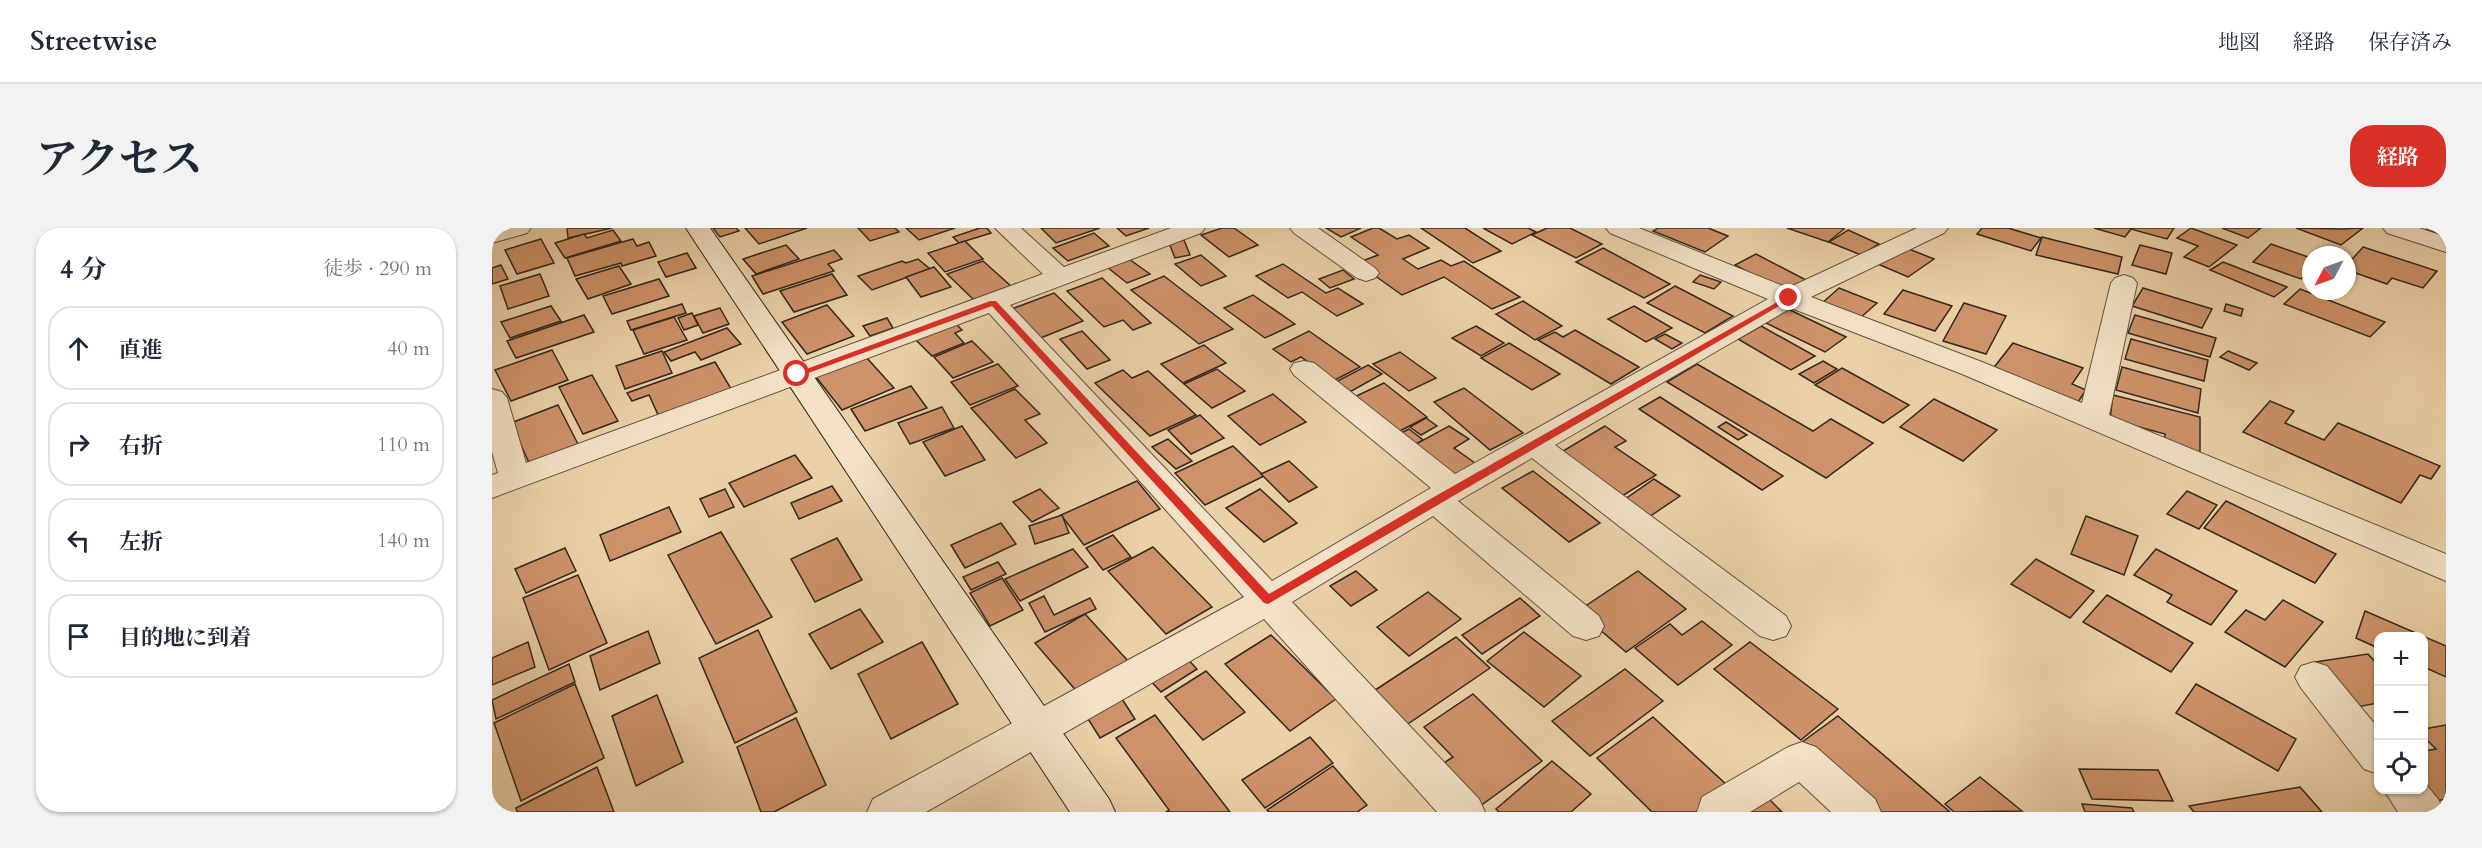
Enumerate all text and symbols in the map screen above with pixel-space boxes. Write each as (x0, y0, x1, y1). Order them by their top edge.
text: Streetwise (30, 22, 158, 60)
text: 地図 (2218, 28, 2260, 57)
text: 経路 (2293, 28, 2335, 57)
text: 保存済み (2368, 28, 2452, 57)
button: 経路 (2350, 125, 2446, 187)
text: アクセス (36, 131, 203, 188)
north arrow (2302, 246, 2356, 300)
text: 4 分 (60, 252, 106, 287)
text: 徒歩 · 290 m (323, 255, 432, 282)
route end (1775, 284, 1801, 310)
icon: ahead (62, 332, 95, 365)
text: 直進 (119, 335, 163, 365)
text: 40 m (387, 335, 430, 362)
route start (783, 360, 809, 386)
icon: right (62, 428, 95, 461)
text: 右折 (119, 431, 163, 461)
text: 110 m (377, 431, 430, 458)
icon: left (62, 524, 95, 557)
text: 左折 (119, 527, 163, 557)
text: 140 m (377, 527, 430, 554)
icon: arrive (62, 620, 95, 653)
text: 目的地に到着 (119, 623, 251, 653)
map controls (2374, 632, 2428, 794)
button: + (2374, 632, 2428, 686)
button: − (2374, 686, 2428, 740)
button: locate (2374, 740, 2428, 794)

